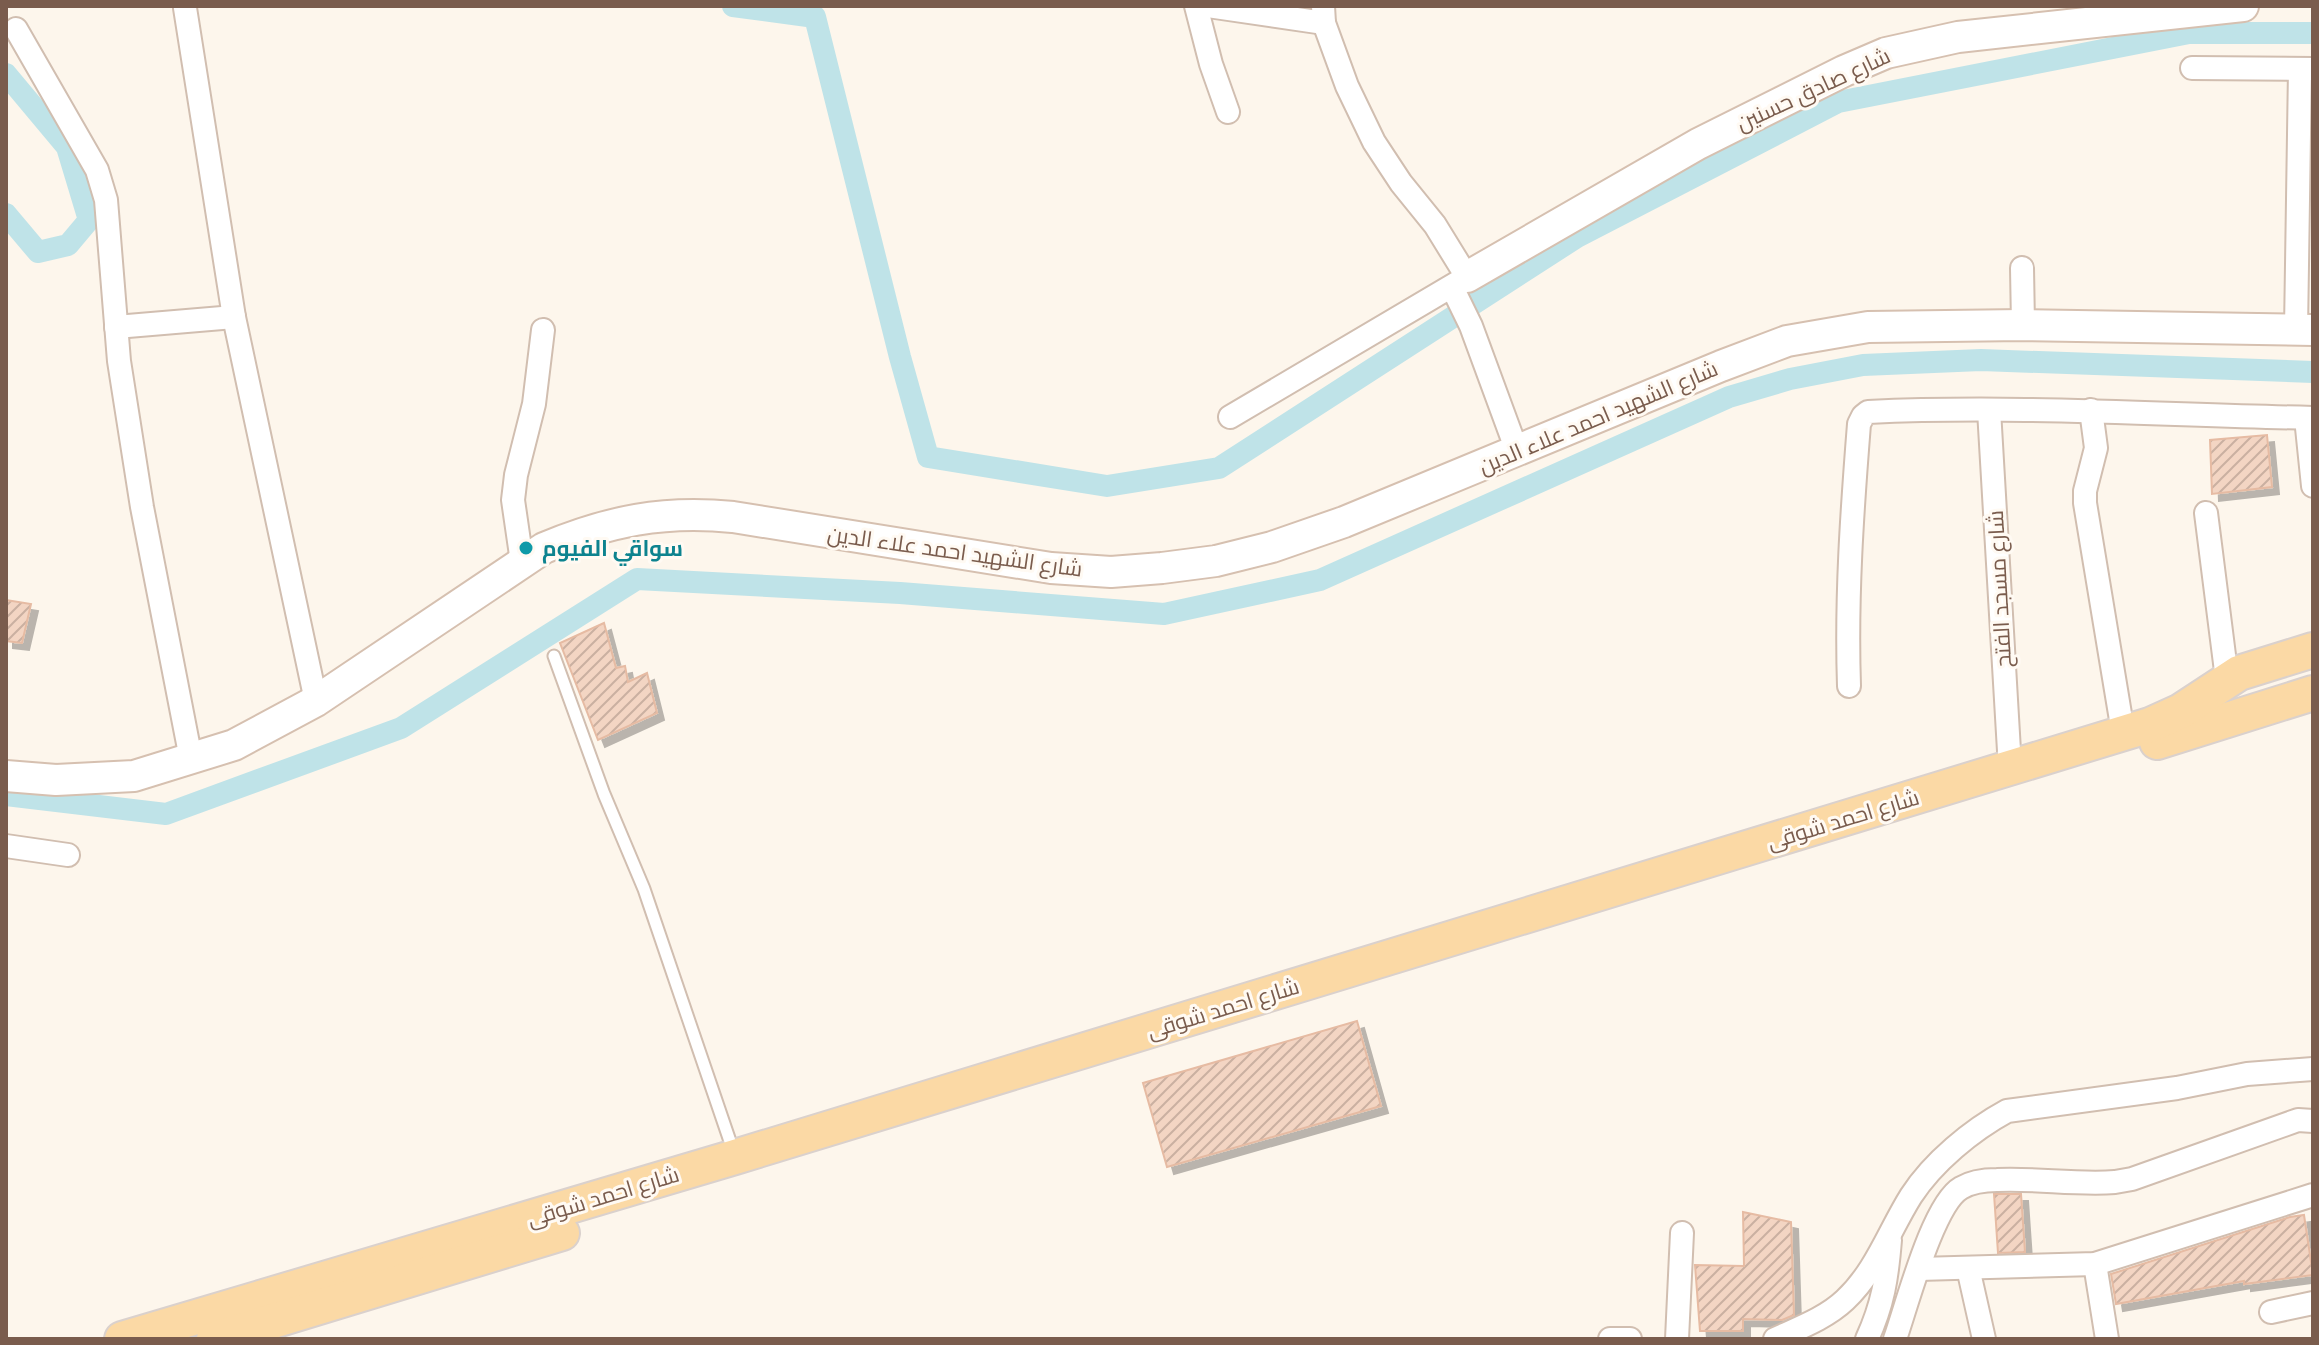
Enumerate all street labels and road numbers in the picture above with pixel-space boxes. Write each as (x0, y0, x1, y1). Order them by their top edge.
street label: شارع صادق حسنين (1732, 42, 1895, 138)
street label: شارع الشهيد احمد علاء الدين (1475, 355, 1722, 481)
street label: شارع مسجد الفتح (1982, 509, 2018, 668)
street label: شارع الشهيد احمد علاء الدين (826, 520, 1084, 584)
street label: شارع احمد شوقى (1764, 784, 1923, 856)
street label: شارع احمد شوقى (1144, 973, 1303, 1045)
street label: شارع احمد شوقى (524, 1161, 683, 1233)

